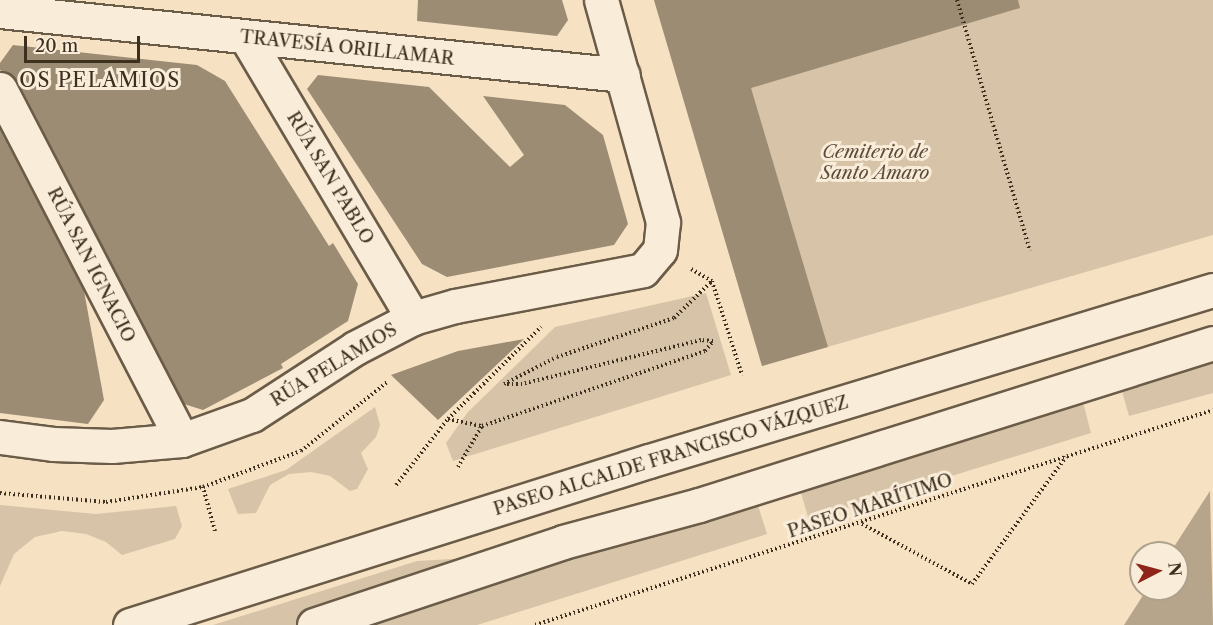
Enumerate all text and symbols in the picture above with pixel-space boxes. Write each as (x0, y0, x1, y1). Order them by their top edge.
scale bar (27, 24, 142, 62)
street label: TRAVESÍA ORILLAMAR (239, 26, 455, 70)
text: 20 m (35, 35, 78, 57)
district label: OS PELAMIOS (19, 68, 181, 92)
street label: RÚA SAN PABLO (282, 108, 378, 248)
park label: Cemiterio de Santo Amaro (821, 142, 929, 184)
street label: RÚA SAN IGNACIO (42, 184, 140, 346)
street label: RÚA PELAMIOS (267, 319, 401, 411)
street label: PASEO ALCALDE FRANCISCO VÁZQUEZ (490, 391, 852, 521)
street label: PASEO MARÍTIMO (785, 469, 955, 543)
north arrow (1129, 541, 1189, 601)
text: N (1164, 561, 1186, 577)

